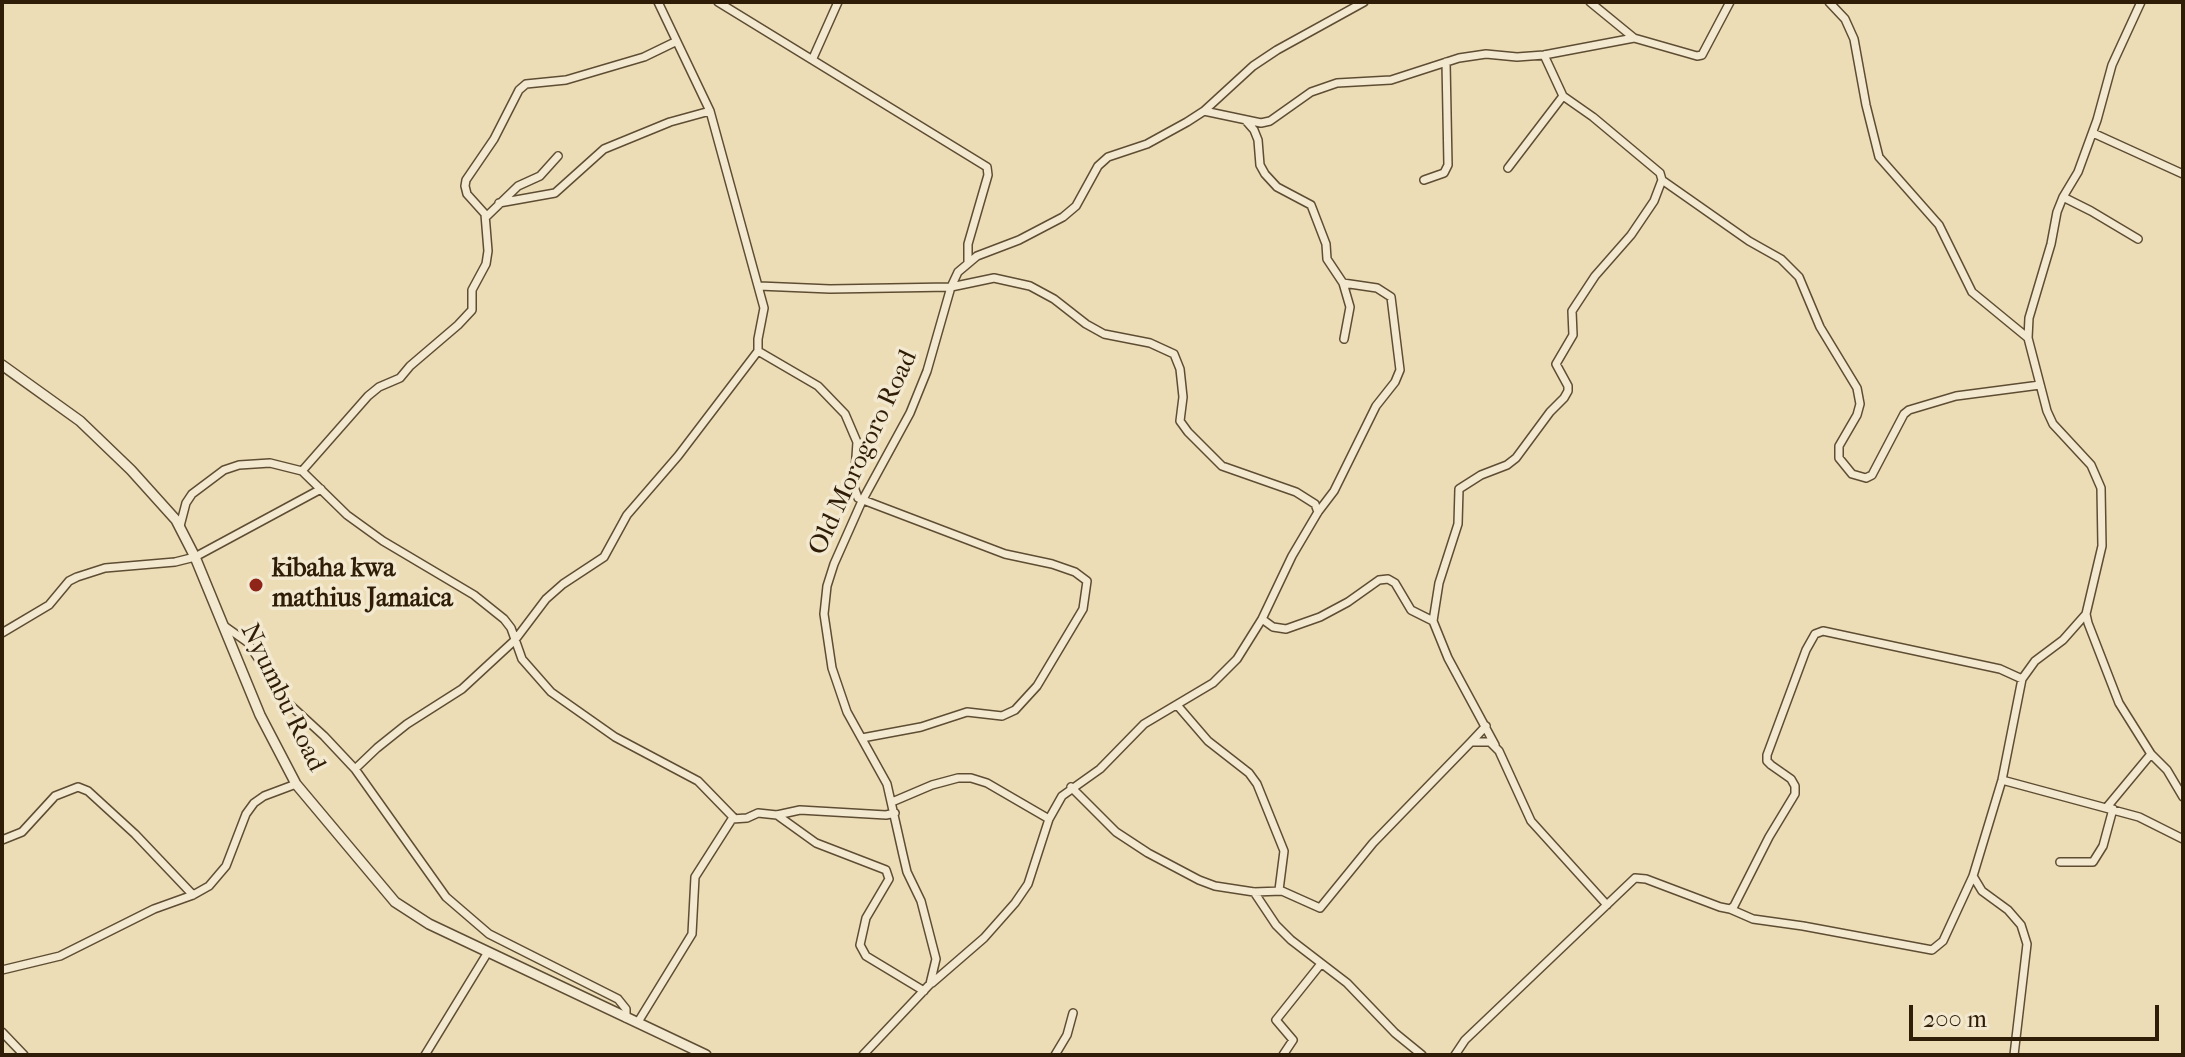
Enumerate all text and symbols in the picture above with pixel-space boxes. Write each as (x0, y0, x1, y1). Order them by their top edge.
street label: Old Morogoro Road (803, 346, 925, 560)
place label: kibaha kwa mathius Jamaica (272, 554, 453, 616)
marker: kibaha kwa mathius Jamaica (247, 576, 265, 594)
street label: Nyumbu Road (233, 619, 331, 777)
scale bar (1913, 989, 2163, 1039)
text: 200 m (1923, 1005, 1987, 1033)

